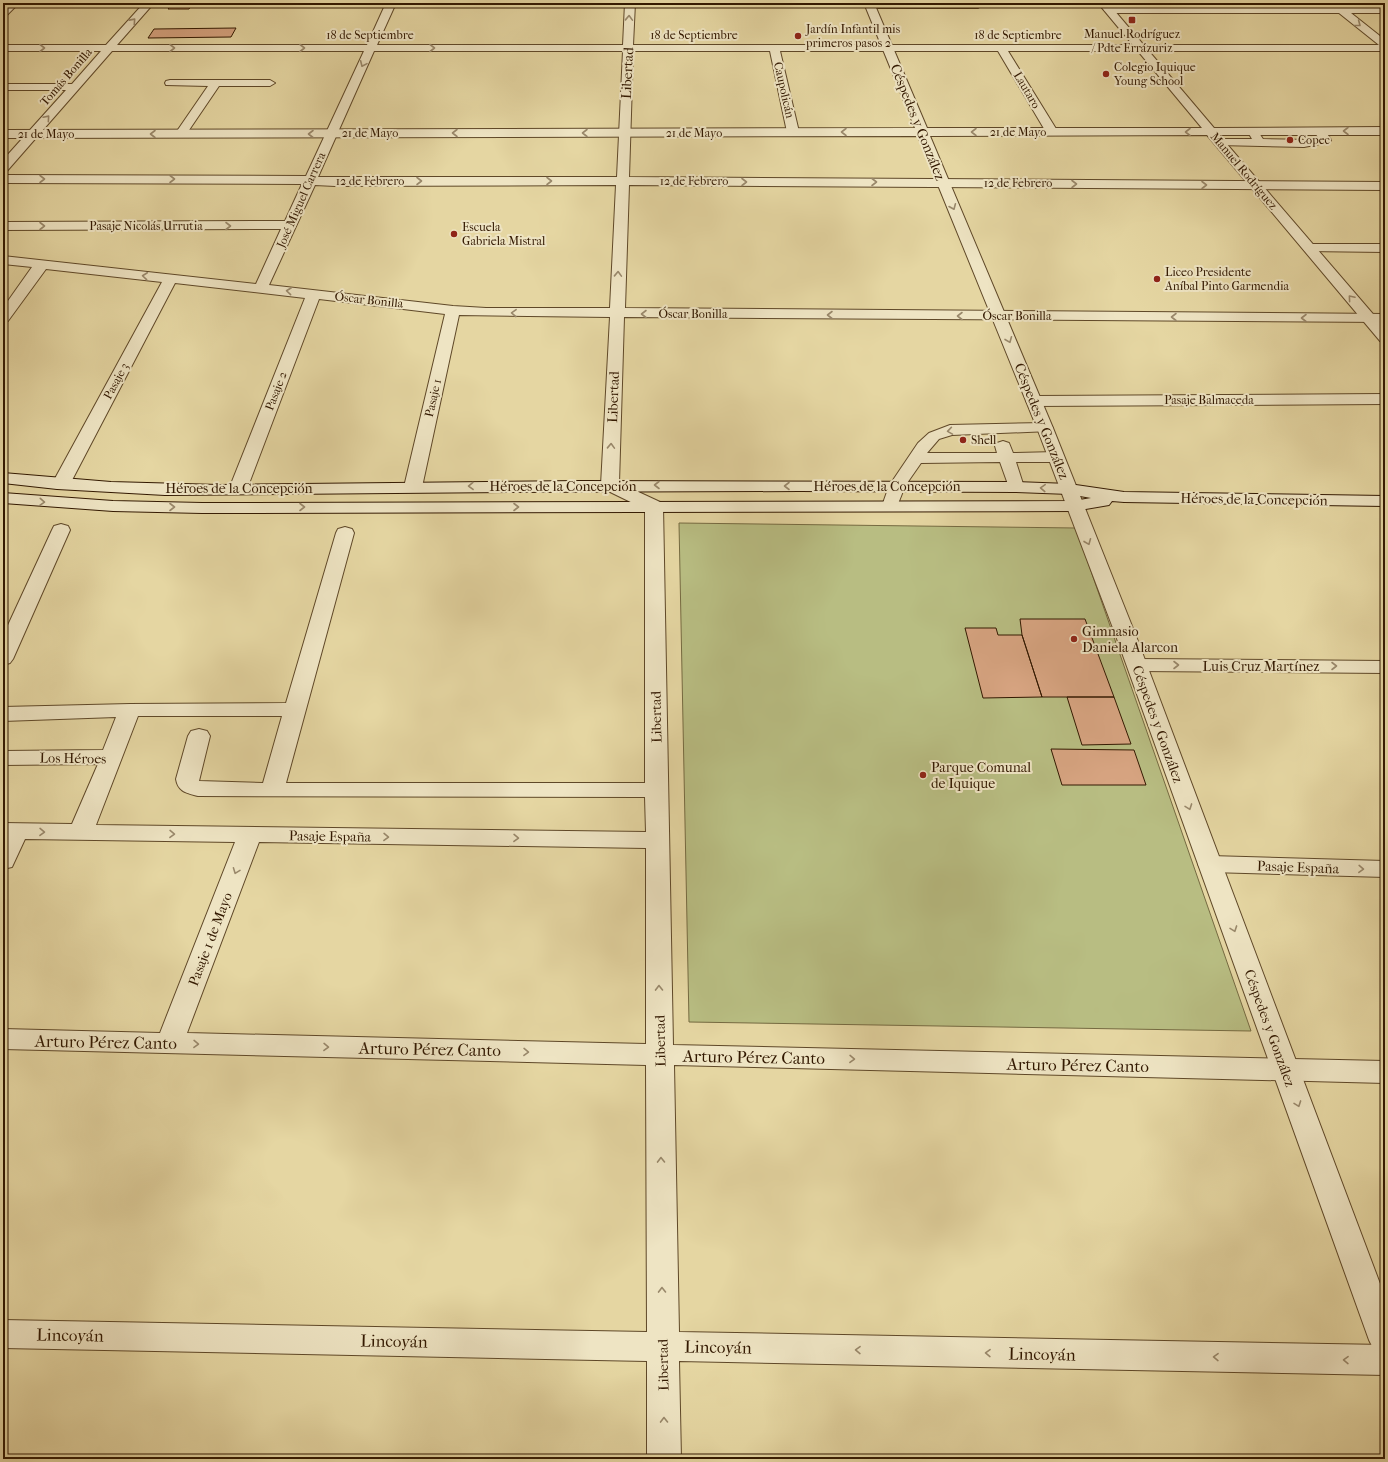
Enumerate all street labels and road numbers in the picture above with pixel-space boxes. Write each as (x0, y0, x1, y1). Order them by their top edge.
street label: 18 de Septiembre (326, 28, 414, 42)
street label: 18 de Septiembre (650, 28, 738, 42)
street label: 18 de Septiembre (974, 28, 1062, 42)
street label: Tomás Bonilla (37, 45, 95, 109)
street label: Libertad (618, 46, 637, 99)
street label: Caupolicán (771, 60, 797, 120)
street label: Céspedes y González (886, 62, 949, 183)
street label: Lautaro (1011, 69, 1043, 111)
street label: 21 de Mayo (990, 125, 1046, 139)
street label: 21 de Mayo (342, 126, 398, 140)
street label: 21 de Mayo (666, 126, 722, 140)
street label: 21 de Mayo (18, 127, 74, 141)
street label: Manuel Rodríguez (1208, 130, 1281, 213)
street label: José Miguel Carrera (273, 150, 329, 251)
street label: 12 de Febrero (336, 174, 404, 188)
street label: 12 de Febrero (660, 174, 728, 188)
street label: 12 de Febrero (984, 176, 1052, 190)
street label: Pasaje Nicolás Urrutia (89, 219, 203, 233)
street label: Óscar Bonilla (334, 288, 405, 311)
street label: Óscar Bonilla (659, 306, 728, 321)
street label: Óscar Bonilla (983, 308, 1052, 323)
street label: Pasaje 3 (101, 360, 131, 402)
street label: Céspedes y González (1010, 361, 1073, 482)
street label: Pasaje 2 (262, 370, 290, 412)
street label: Libertad (604, 370, 623, 423)
street label: Pasaje 1 (422, 378, 444, 418)
street label: Pasaje Balmaceda (1164, 393, 1254, 407)
street label: Héroes de la Concepción (489, 478, 637, 495)
street label: Héroes de la Concepción (813, 478, 961, 495)
street label: Héroes de la Concepción (165, 480, 313, 497)
street label: Héroes de la Concepción (1180, 490, 1328, 509)
street label: Luis Cruz Martínez (1203, 658, 1319, 675)
street label: Céspedes y González (1128, 663, 1187, 785)
street label: Libertad (648, 691, 665, 743)
street label: Los Héroes (40, 749, 106, 768)
street label: Pasaje España (289, 827, 372, 846)
street label: Pasaje España (1257, 858, 1340, 877)
street label: Pasaje 1 de Mayo (185, 890, 236, 988)
street label: Céspedes y González (1240, 967, 1299, 1089)
street label: Libertad (652, 1015, 669, 1067)
street label: Arturo Pérez Canto (34, 1031, 178, 1053)
street label: Arturo Pérez Canto (358, 1038, 502, 1060)
street label: Arturo Pérez Canto (682, 1046, 826, 1068)
street label: Arturo Pérez Canto (1006, 1054, 1150, 1076)
street label: Lincoyán (36, 1324, 104, 1346)
street label: Lincoyán (360, 1330, 428, 1352)
street label: Lincoyán (684, 1336, 752, 1358)
street label: Libertad (655, 1339, 672, 1391)
street label: Lincoyán (1008, 1343, 1076, 1365)

